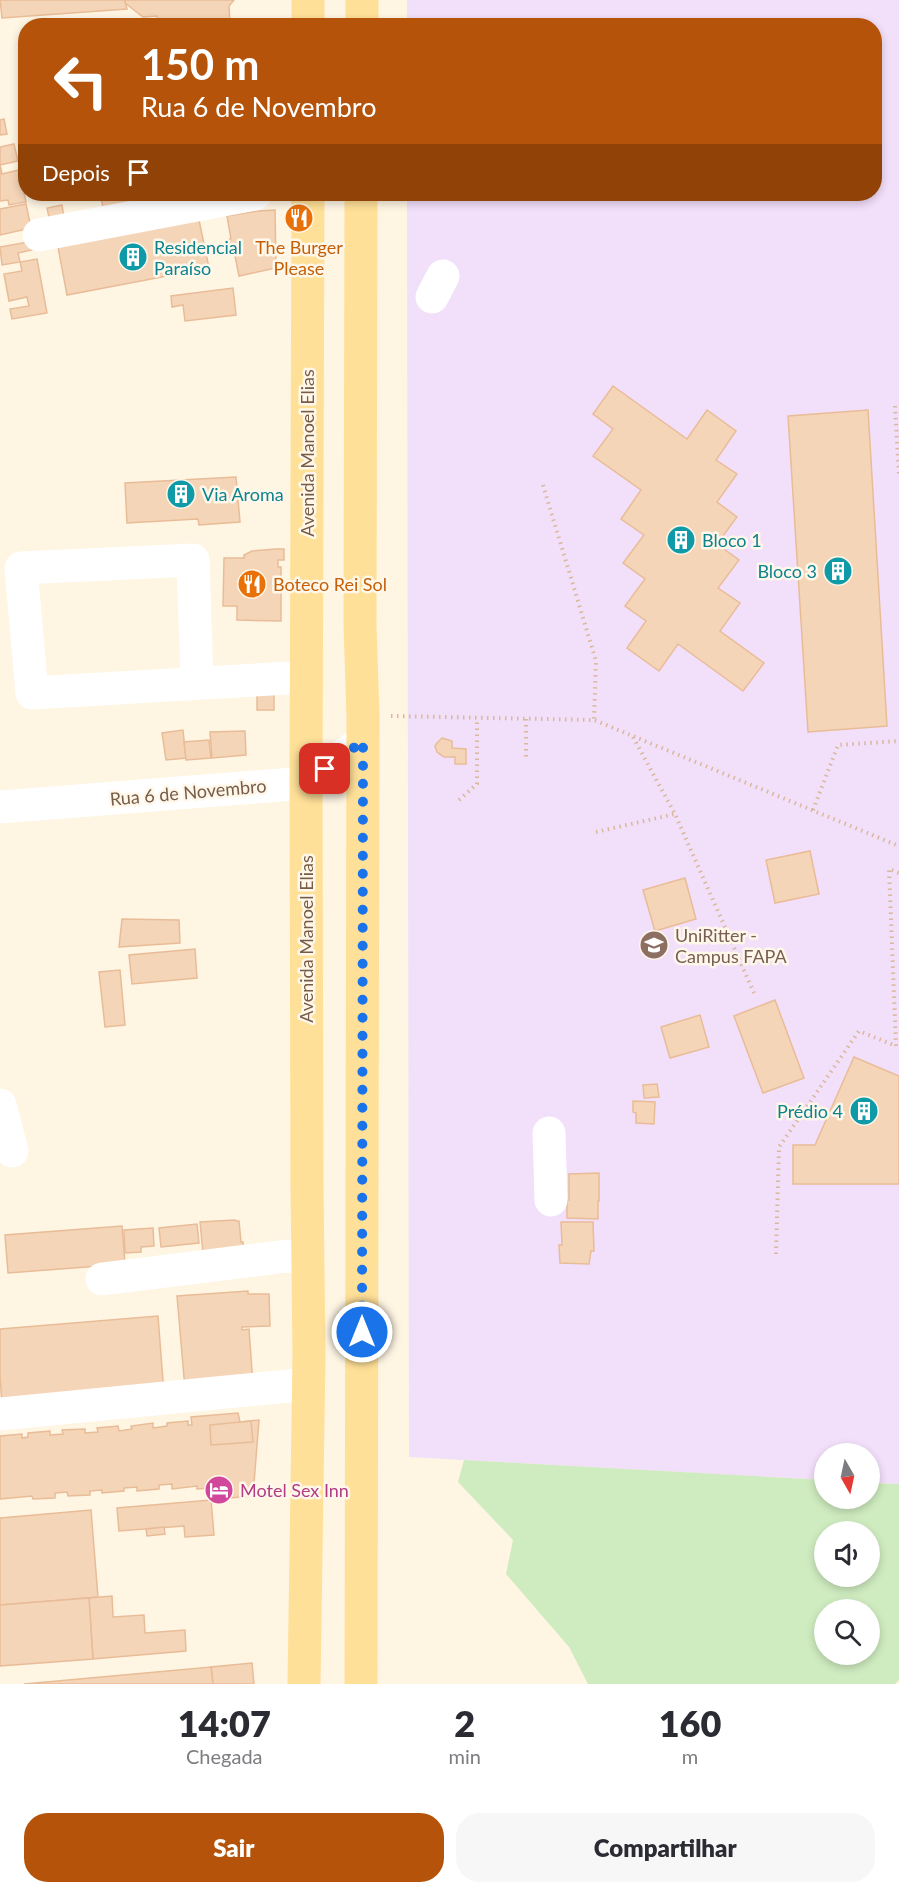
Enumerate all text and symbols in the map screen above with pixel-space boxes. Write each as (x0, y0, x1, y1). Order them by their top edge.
text: 150 m (141, 39, 259, 89)
icon: left (42, 42, 120, 120)
text: Rua 6 de Novembro (141, 90, 376, 123)
icon: arrive (122, 156, 155, 189)
text: Depois (42, 159, 110, 186)
restaurant icon: The Burger Please (283, 202, 315, 234)
place label: Residencial Paraíso (154, 236, 242, 279)
place label: The Burger Please (255, 236, 343, 279)
building icon: Residencial Paraíso (117, 241, 149, 273)
street label: Avenida Manoel Elias (296, 369, 318, 537)
building icon: Via Aroma (165, 478, 197, 510)
place label: Via Aroma (202, 483, 284, 505)
building icon: Bloco 1 (665, 524, 697, 556)
place label: Bloco 1 (702, 529, 762, 551)
building icon: Bloco 3 (822, 555, 854, 587)
place label: Bloco 3 (757, 560, 817, 582)
restaurant icon: Boteco Rei Sol (236, 568, 268, 600)
place label: Boteco Rei Sol (273, 573, 387, 595)
pin (299, 743, 350, 794)
icon: arrive (308, 752, 341, 785)
street label: Rua 6 de Novembro (109, 774, 267, 810)
street label: Avenida Manoel Elias (295, 855, 317, 1023)
place label: UniRitter - Campus FAPA (675, 924, 788, 967)
school or university icon: UniRitter - Campus FAPA (638, 929, 670, 961)
building icon: Prédio 4 (848, 1095, 880, 1127)
place label: Prédio 4 (777, 1100, 843, 1122)
position arrow (330, 1300, 394, 1364)
north arrow (814, 1443, 880, 1509)
map controls (814, 1443, 880, 1665)
hotel icon: Motel Sex Inn (203, 1474, 235, 1506)
place label: Motel Sex Inn (240, 1479, 349, 1501)
button: sound (814, 1521, 880, 1587)
button: search (814, 1599, 880, 1665)
text: 14:07 (178, 1701, 271, 1745)
text: 2 (454, 1701, 475, 1745)
text: 160 (659, 1701, 721, 1745)
text: Chegada (186, 1744, 263, 1768)
text: min (449, 1744, 481, 1768)
text: m (682, 1744, 698, 1768)
button: Sair (24, 1813, 444, 1882)
button: Compartilhar (456, 1813, 875, 1882)

